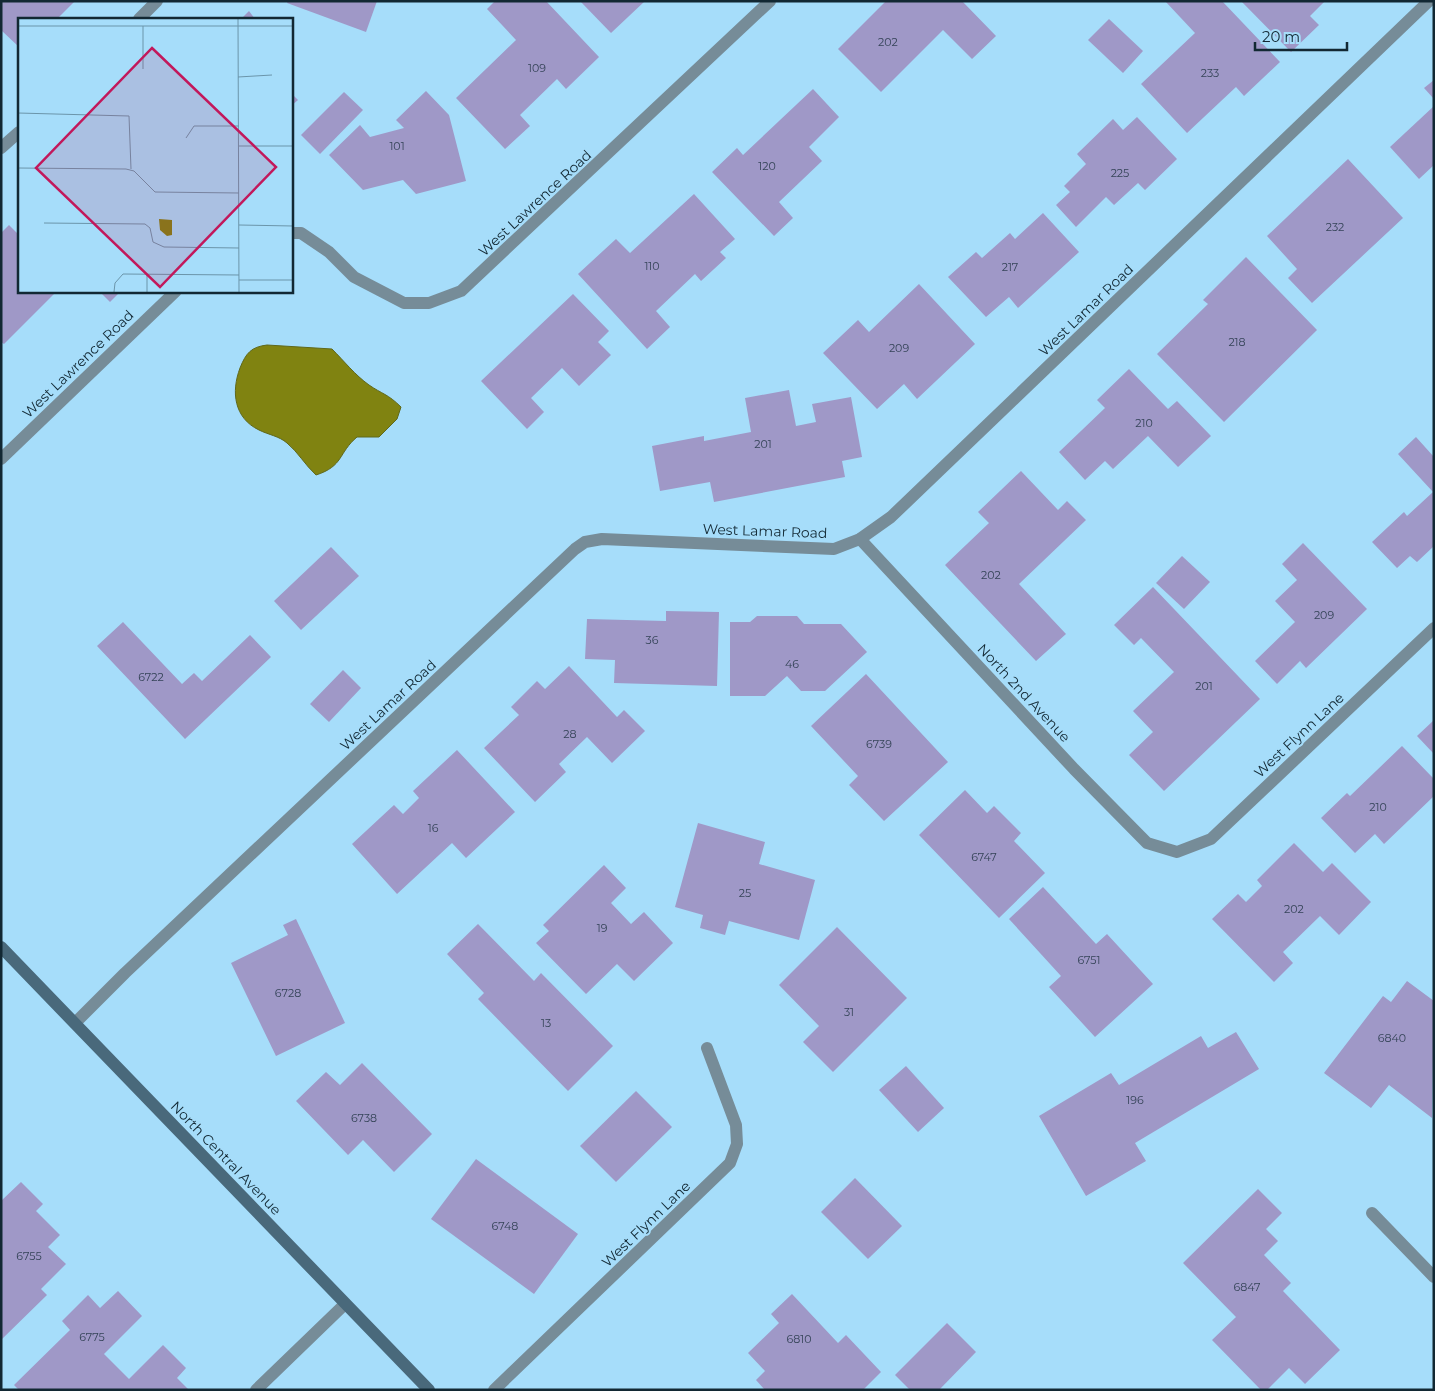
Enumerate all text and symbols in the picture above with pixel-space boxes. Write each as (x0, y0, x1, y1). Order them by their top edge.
inset map (18, 18, 292, 292)
scale bar (1255, 20, 1348, 52)
text: 20 m (1262, 27, 1300, 46)
house number: 202 (878, 35, 898, 49)
house number: 109 (528, 61, 546, 75)
house number: 233 (1201, 66, 1219, 80)
house number: 101 (389, 139, 405, 153)
street label: West Lawrence Road (475, 146, 595, 260)
house number: 120 (758, 159, 776, 173)
house number: 225 (1111, 166, 1129, 180)
house number: 232 (1326, 220, 1344, 234)
house number: 110 (644, 259, 660, 273)
house number: 217 (1002, 260, 1018, 274)
street label: West Lamar Road (1035, 260, 1137, 360)
street label: West Lawrence Road (19, 306, 137, 422)
house number: 218 (1228, 335, 1246, 349)
house number: 209 (889, 341, 909, 355)
house number: 210 (1135, 416, 1153, 430)
house number: 201 (754, 437, 772, 451)
street label: West Lamar Road (702, 520, 828, 542)
house number: 202 (981, 568, 1001, 582)
house number: 209 (1314, 608, 1334, 622)
house number: 36 (646, 633, 659, 647)
street label: North 2nd Avenue (974, 640, 1074, 746)
street label: West Lamar Road (336, 656, 440, 754)
house number: 46 (785, 657, 799, 671)
house number: 6722 (138, 670, 164, 684)
house number: 201 (1195, 679, 1213, 693)
street label: West Flynn Lane (1250, 689, 1348, 781)
house number: 28 (563, 727, 577, 741)
house number: 6739 (866, 737, 892, 751)
house number: 210 (1369, 800, 1387, 814)
house number: 16 (428, 821, 439, 835)
house number: 6747 (971, 850, 997, 864)
house number: 25 (739, 886, 751, 900)
house number: 202 (1284, 902, 1304, 916)
house number: 19 (597, 921, 608, 935)
house number: 6751 (1077, 953, 1101, 967)
house number: 6728 (275, 986, 301, 1000)
house number: 31 (844, 1005, 854, 1019)
house number: 13 (541, 1016, 551, 1030)
house number: 6840 (1378, 1031, 1406, 1045)
house number: 196 (1126, 1093, 1144, 1107)
street label: North Central Avenue (167, 1097, 285, 1219)
house number: 6738 (351, 1111, 377, 1125)
street label: West Flynn Lane (598, 1177, 694, 1271)
house number: 6748 (492, 1219, 518, 1233)
house number: 6755 (16, 1249, 42, 1263)
house number: 6847 (1234, 1280, 1260, 1294)
house number: 6775 (79, 1330, 105, 1344)
house number: 6810 (787, 1332, 811, 1346)

